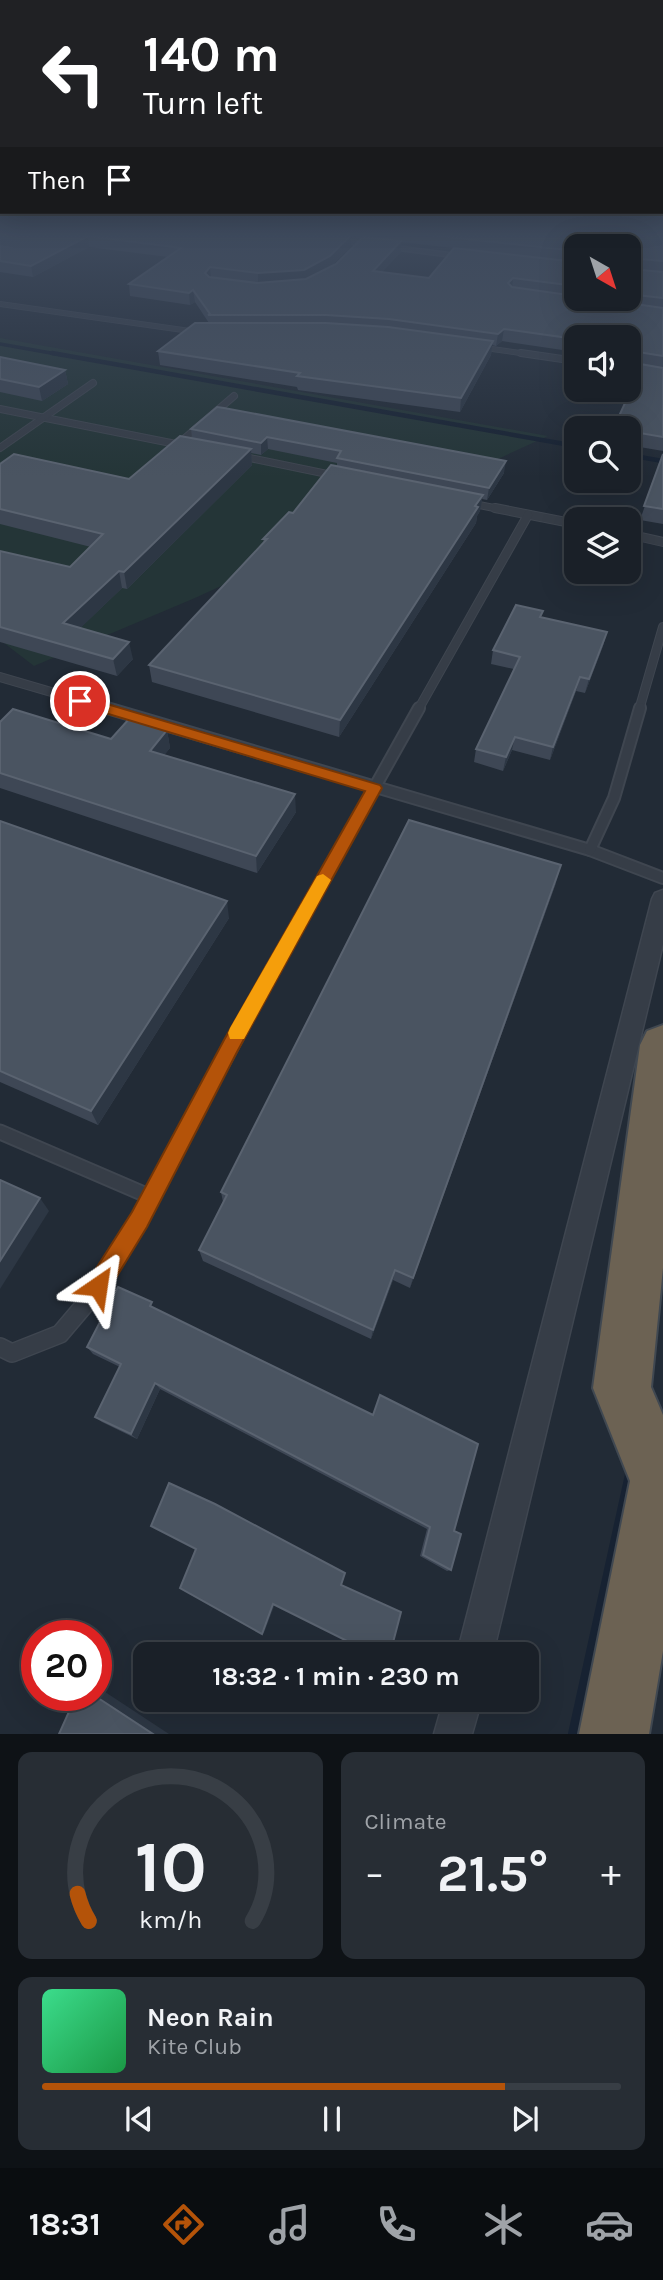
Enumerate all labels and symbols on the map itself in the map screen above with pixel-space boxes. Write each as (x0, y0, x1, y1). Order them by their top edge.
north arrow (564, 234, 640, 312)
pin (50, 671, 110, 731)
position arrow (61, 1249, 135, 1323)
speed limit sign: 20 (21, 1620, 112, 1711)

